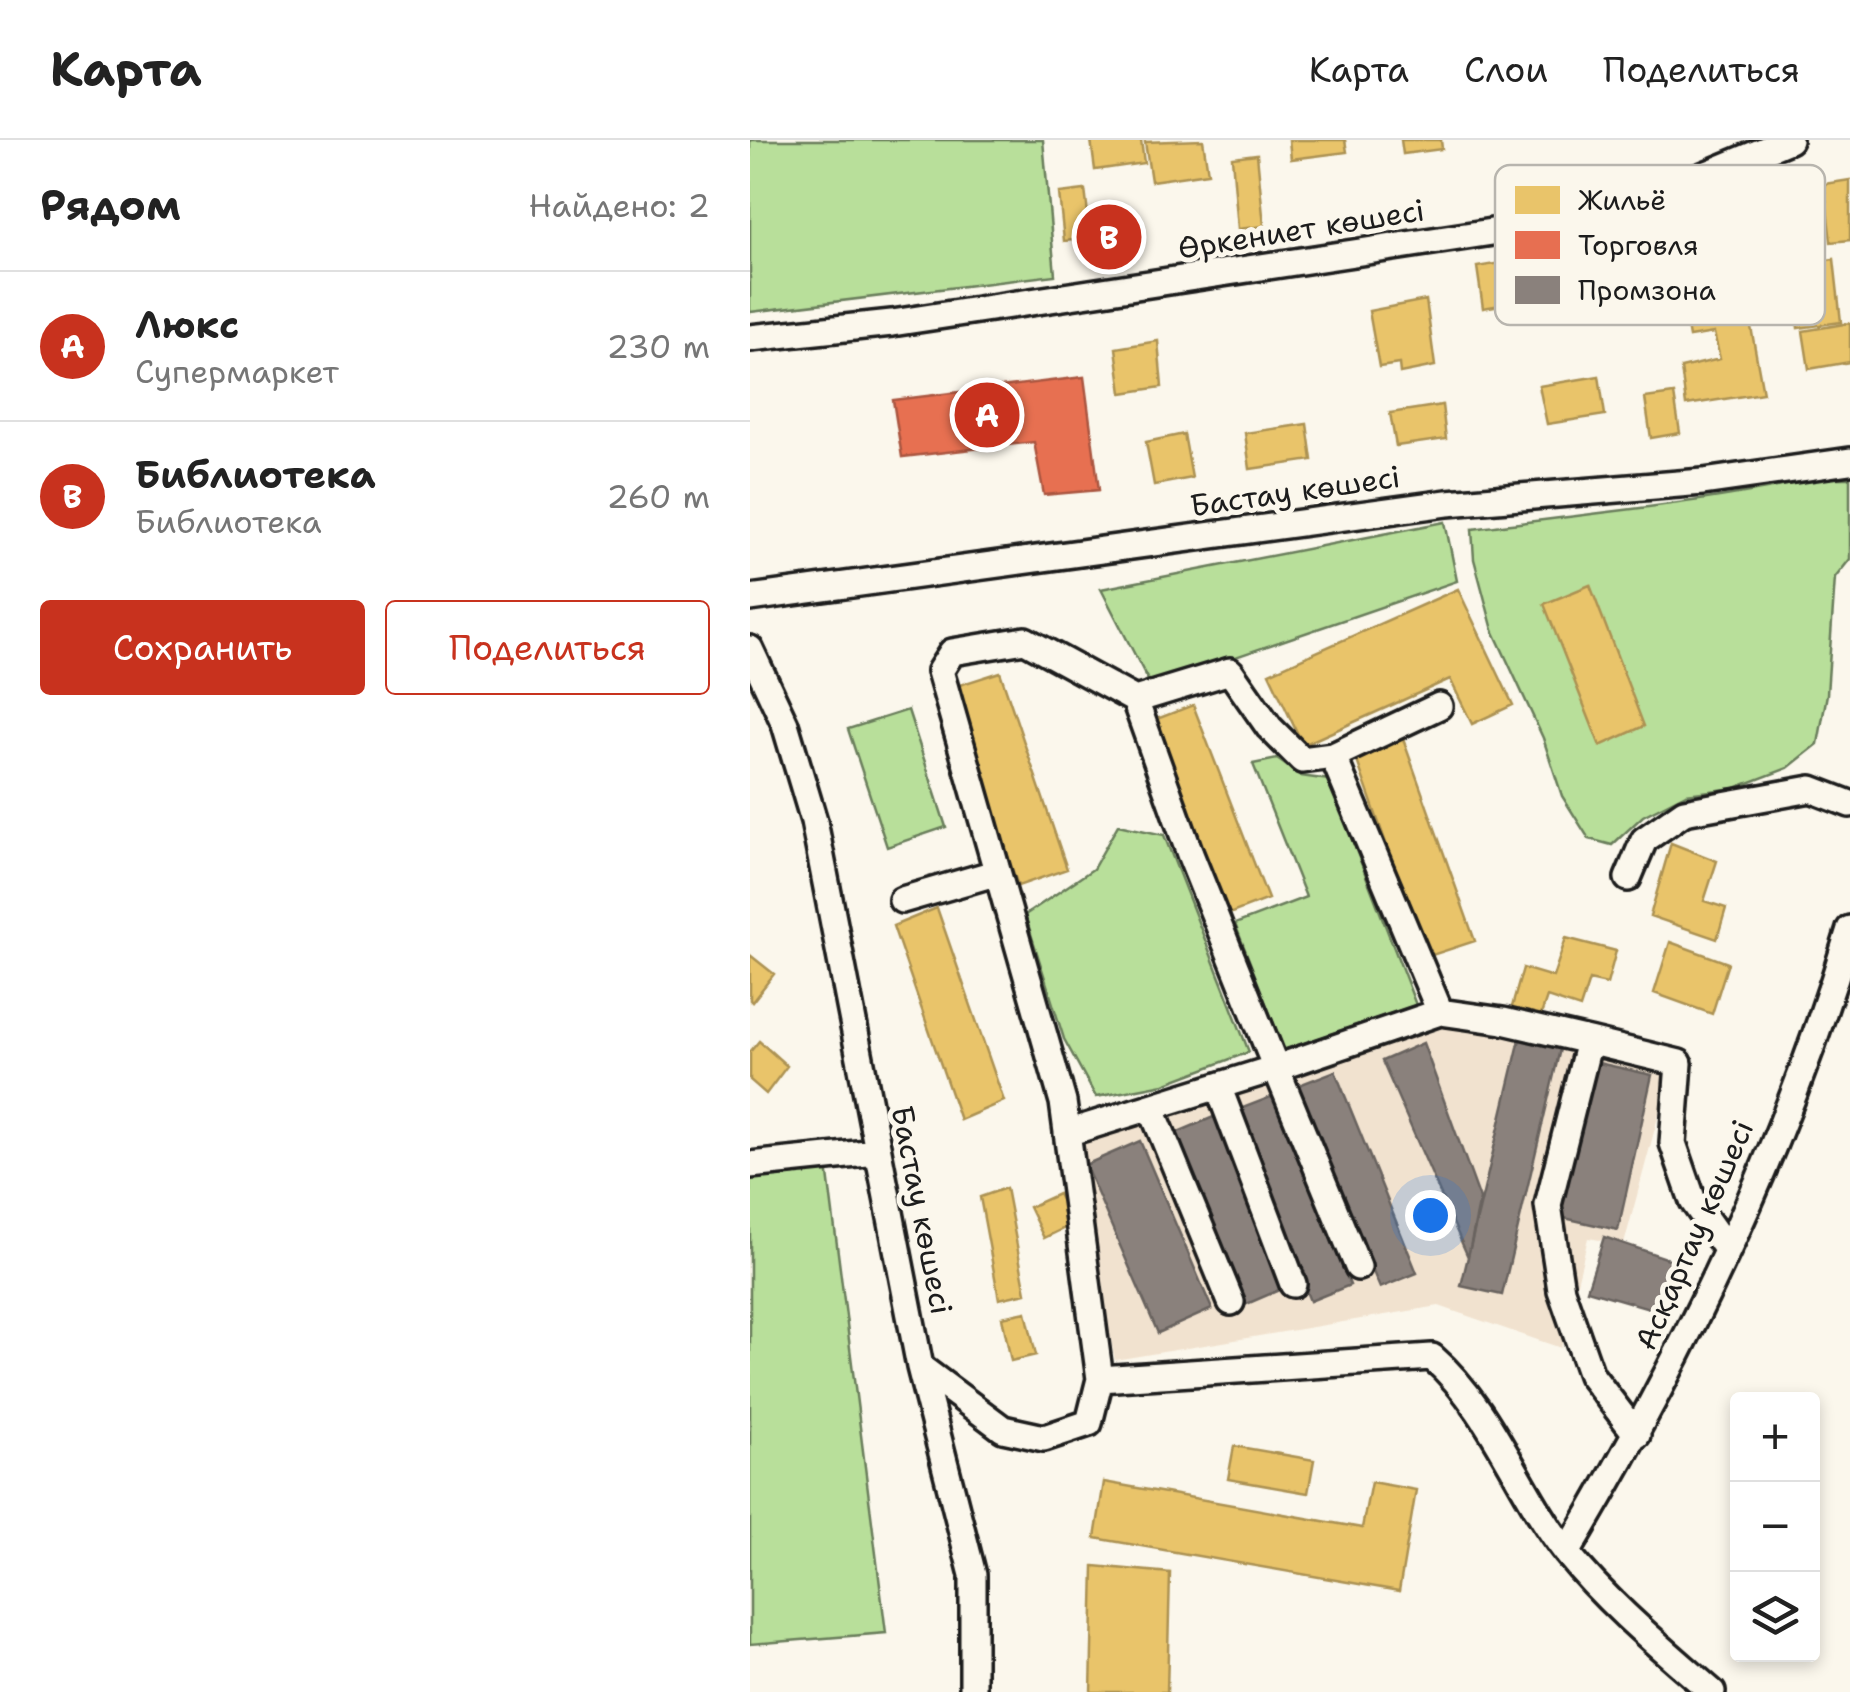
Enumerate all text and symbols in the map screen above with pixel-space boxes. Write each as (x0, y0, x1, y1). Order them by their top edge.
text: Карта (50, 37, 202, 101)
text: Карта (1309, 46, 1409, 93)
text: Слои (1464, 46, 1548, 93)
text: Поделиться (1603, 46, 1800, 93)
legend (1495, 165, 1825, 325)
text: Рядом (40, 177, 181, 233)
text: Жильё (1578, 181, 1666, 219)
text: Найдено: 2 (529, 184, 710, 227)
street label: Өркениет көшесі (1175, 189, 1427, 269)
pin: B (1076, 199, 1142, 274)
text: Торговля (1578, 226, 1699, 264)
text: Промзона (1578, 271, 1716, 309)
text: Люкс (135, 299, 239, 350)
text: A (60, 325, 85, 368)
text: 230 m (607, 325, 710, 368)
text: Супермаркет (135, 350, 339, 393)
pin: A (954, 378, 1020, 452)
text: Библиотека (135, 449, 376, 500)
street label: Бастау көшесі (1187, 456, 1403, 526)
text: B (63, 475, 82, 518)
text: 260 m (607, 475, 710, 518)
text: Библиотека (135, 500, 322, 543)
button: Сохранить (40, 600, 365, 695)
button: Поделиться (385, 600, 710, 695)
street label: Бастау көшесі (882, 1102, 962, 1318)
street label: Асқартау көшесі (1625, 1114, 1763, 1356)
your location (1405, 1190, 1456, 1241)
map controls (1730, 1392, 1820, 1662)
button: + (1730, 1392, 1820, 1482)
button: − (1730, 1482, 1820, 1572)
button: layers (1730, 1572, 1820, 1662)

